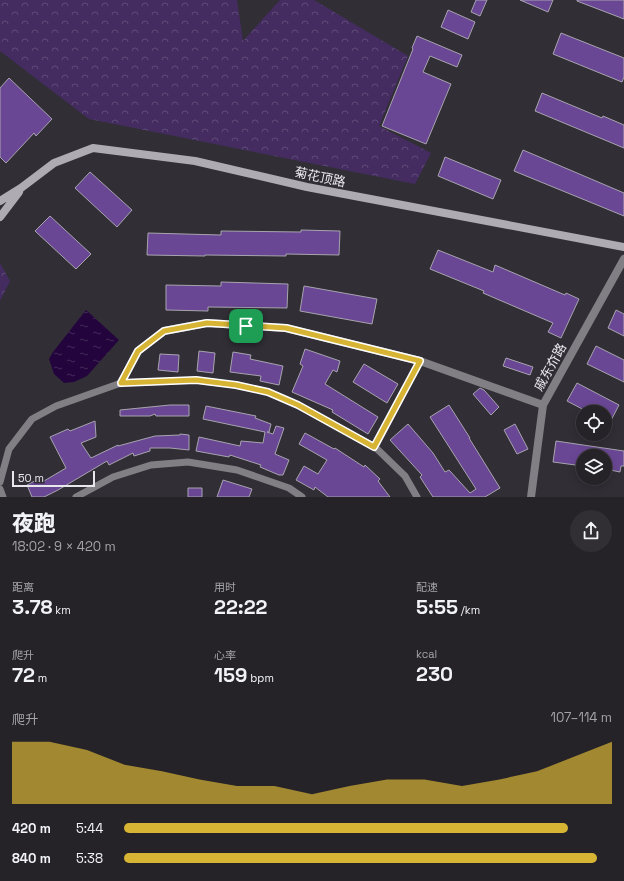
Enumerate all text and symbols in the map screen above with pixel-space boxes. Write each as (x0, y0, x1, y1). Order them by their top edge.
street label: 菊花顶路 (293, 163, 347, 191)
pin (229, 309, 263, 343)
icon: arrive (235, 315, 257, 337)
street label: 戚东夼路 (530, 340, 570, 394)
map controls (576, 405, 612, 485)
button: locate (576, 405, 612, 441)
button: layers (576, 449, 612, 485)
scale bar (12, 469, 95, 488)
text: 50 m (18, 471, 44, 485)
text: 夜跑 (12, 509, 56, 537)
button: share (570, 510, 612, 552)
text: 18:02 · 9 × 420 m (12, 538, 116, 555)
text: 距离 (12, 580, 34, 594)
text: 用时 (214, 580, 236, 594)
text: 配速 (416, 580, 438, 594)
text: 3.78 (12, 594, 53, 620)
text: 22:22 (214, 594, 267, 620)
text: 5:55 (416, 594, 458, 620)
text: km (53, 603, 71, 617)
text: /km (458, 603, 480, 617)
text: kcal (416, 647, 437, 661)
text: 爬升 (12, 648, 34, 662)
text: 心率 (214, 648, 236, 662)
text: 230 (416, 661, 453, 687)
text: 72 (12, 662, 35, 688)
text: 159 (214, 662, 247, 688)
text: m (35, 671, 47, 685)
text: bpm (247, 671, 274, 685)
text: 107–114 m (550, 709, 612, 726)
text: 爬升 (12, 711, 38, 728)
text: 420 m (12, 820, 51, 837)
text: 5:44 (76, 820, 103, 837)
text: 840 m (12, 850, 51, 867)
text: 5:38 (76, 850, 103, 867)

